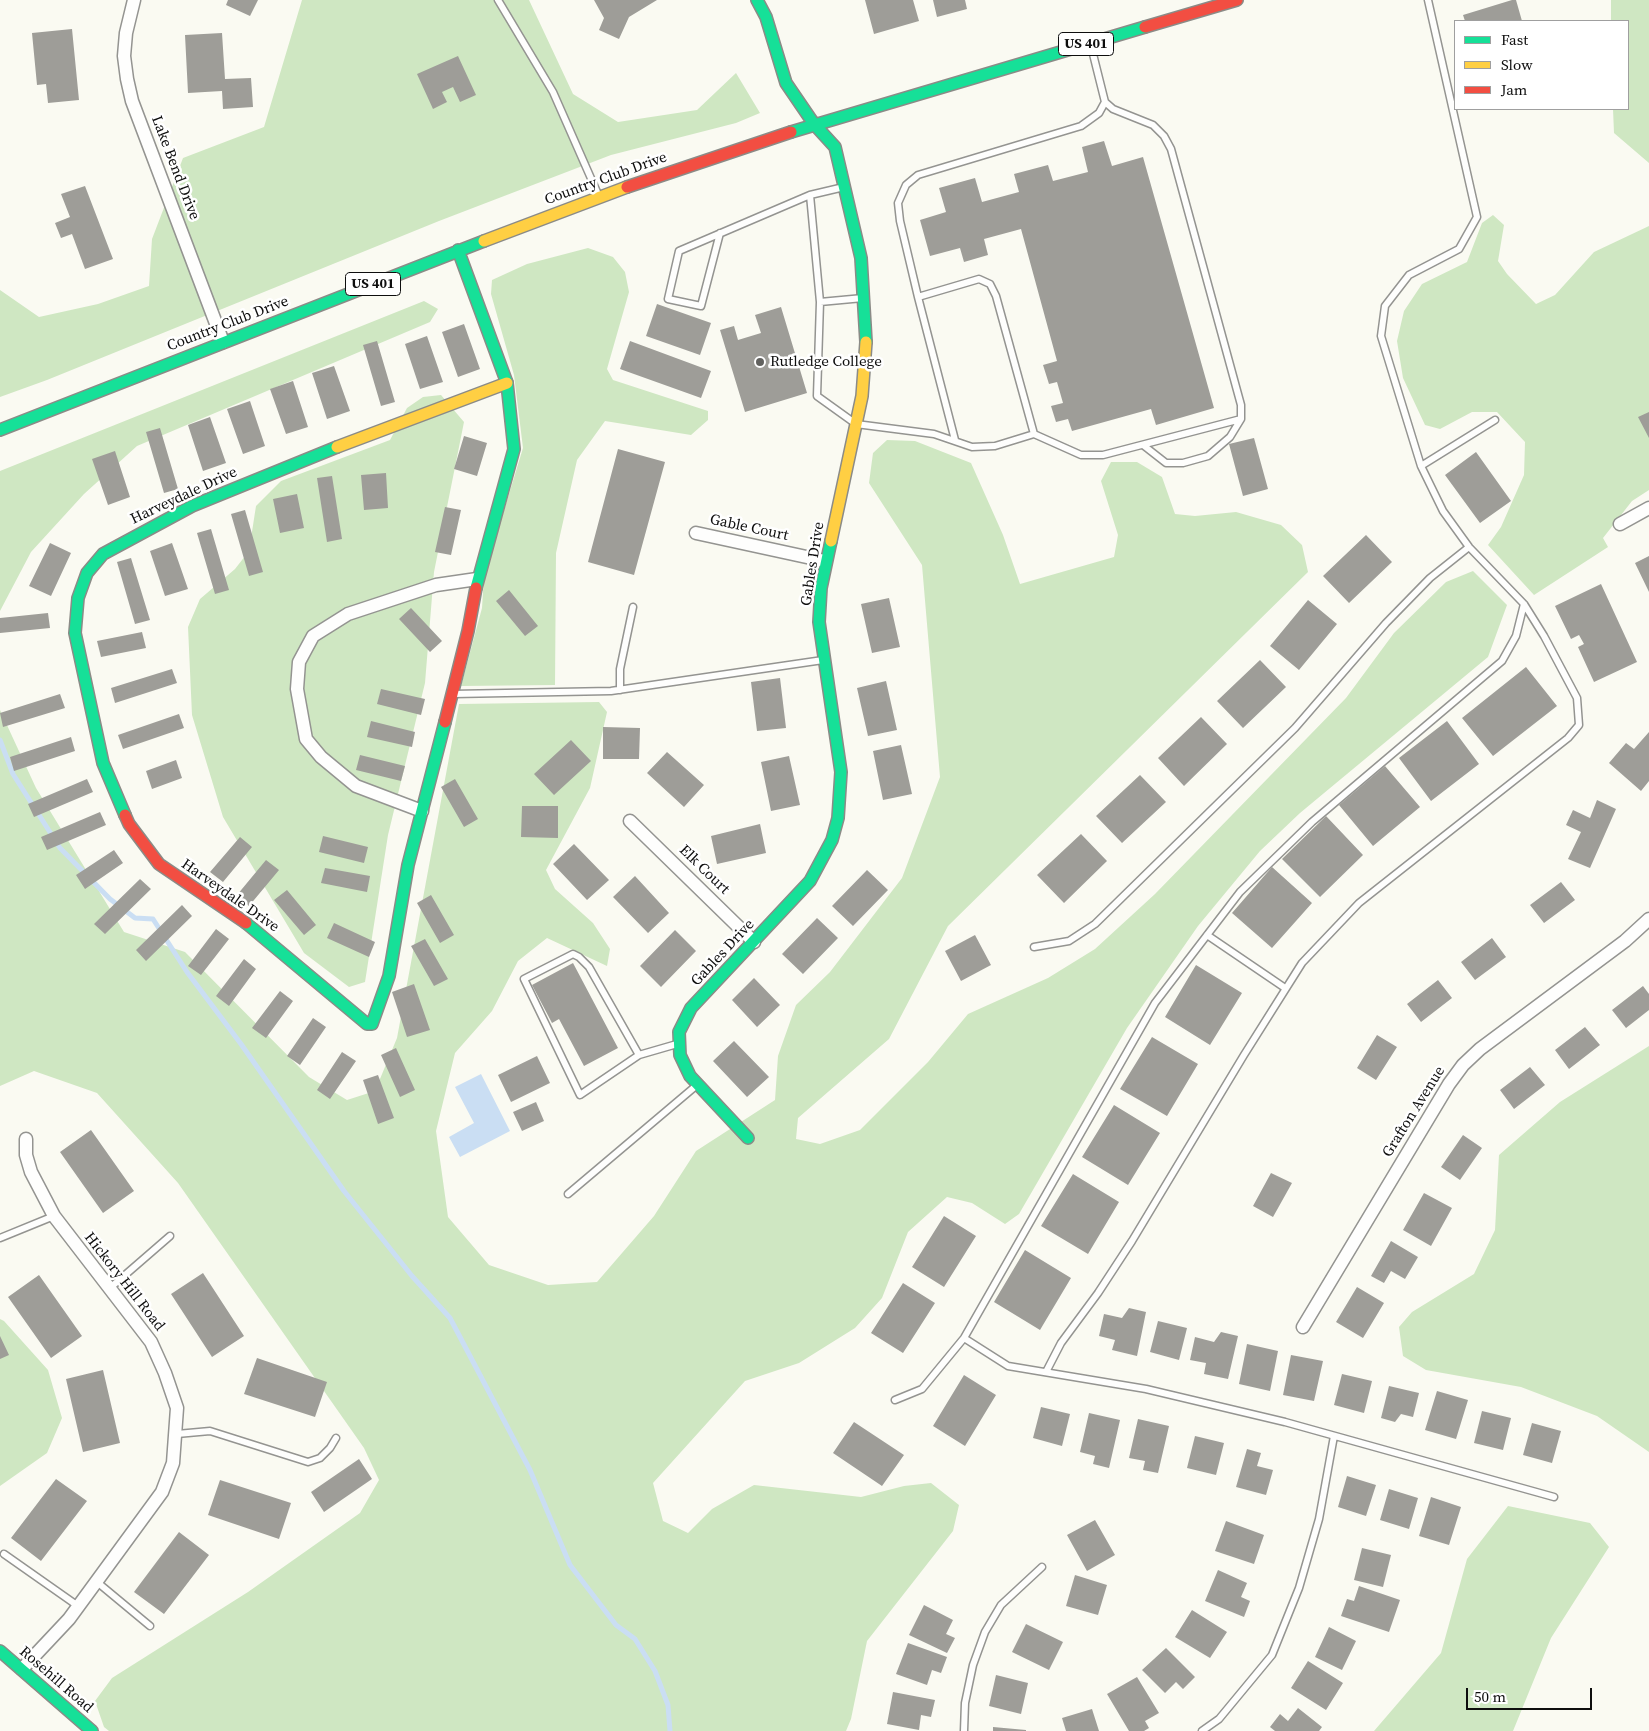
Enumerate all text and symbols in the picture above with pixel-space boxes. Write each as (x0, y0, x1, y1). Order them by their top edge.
legend (1454, 20, 1629, 110)
text: Fast (1501, 29, 1528, 50)
road number: US 401 (1058, 33, 1114, 56)
text: Slow (1501, 54, 1533, 75)
text: Jam (1501, 79, 1527, 100)
street label: Lake Bend Drive (147, 113, 203, 223)
street label: Country Club Drive (542, 149, 670, 209)
road number: US 401 (346, 272, 400, 296)
street label: Country Club Drive (165, 293, 291, 355)
place label: Rutledge College (770, 353, 882, 371)
marker: Rutledge College (754, 356, 766, 368)
street label: Harveydale Drive (128, 463, 240, 529)
street label: Gable Court (708, 511, 790, 545)
street label: Gables Drive (797, 521, 829, 607)
street label: Elk Court (675, 842, 733, 898)
street label: Harveydale Drive (178, 856, 282, 936)
street label: Gables Drive (688, 916, 758, 990)
street label: Grafton Avenue (1379, 1063, 1449, 1161)
street label: Hickory Hill Road (80, 1229, 168, 1335)
street label: Rosehill Road (15, 1643, 97, 1717)
scale bar (1469, 1678, 1595, 1710)
text: 50 m (1474, 1686, 1506, 1707)

